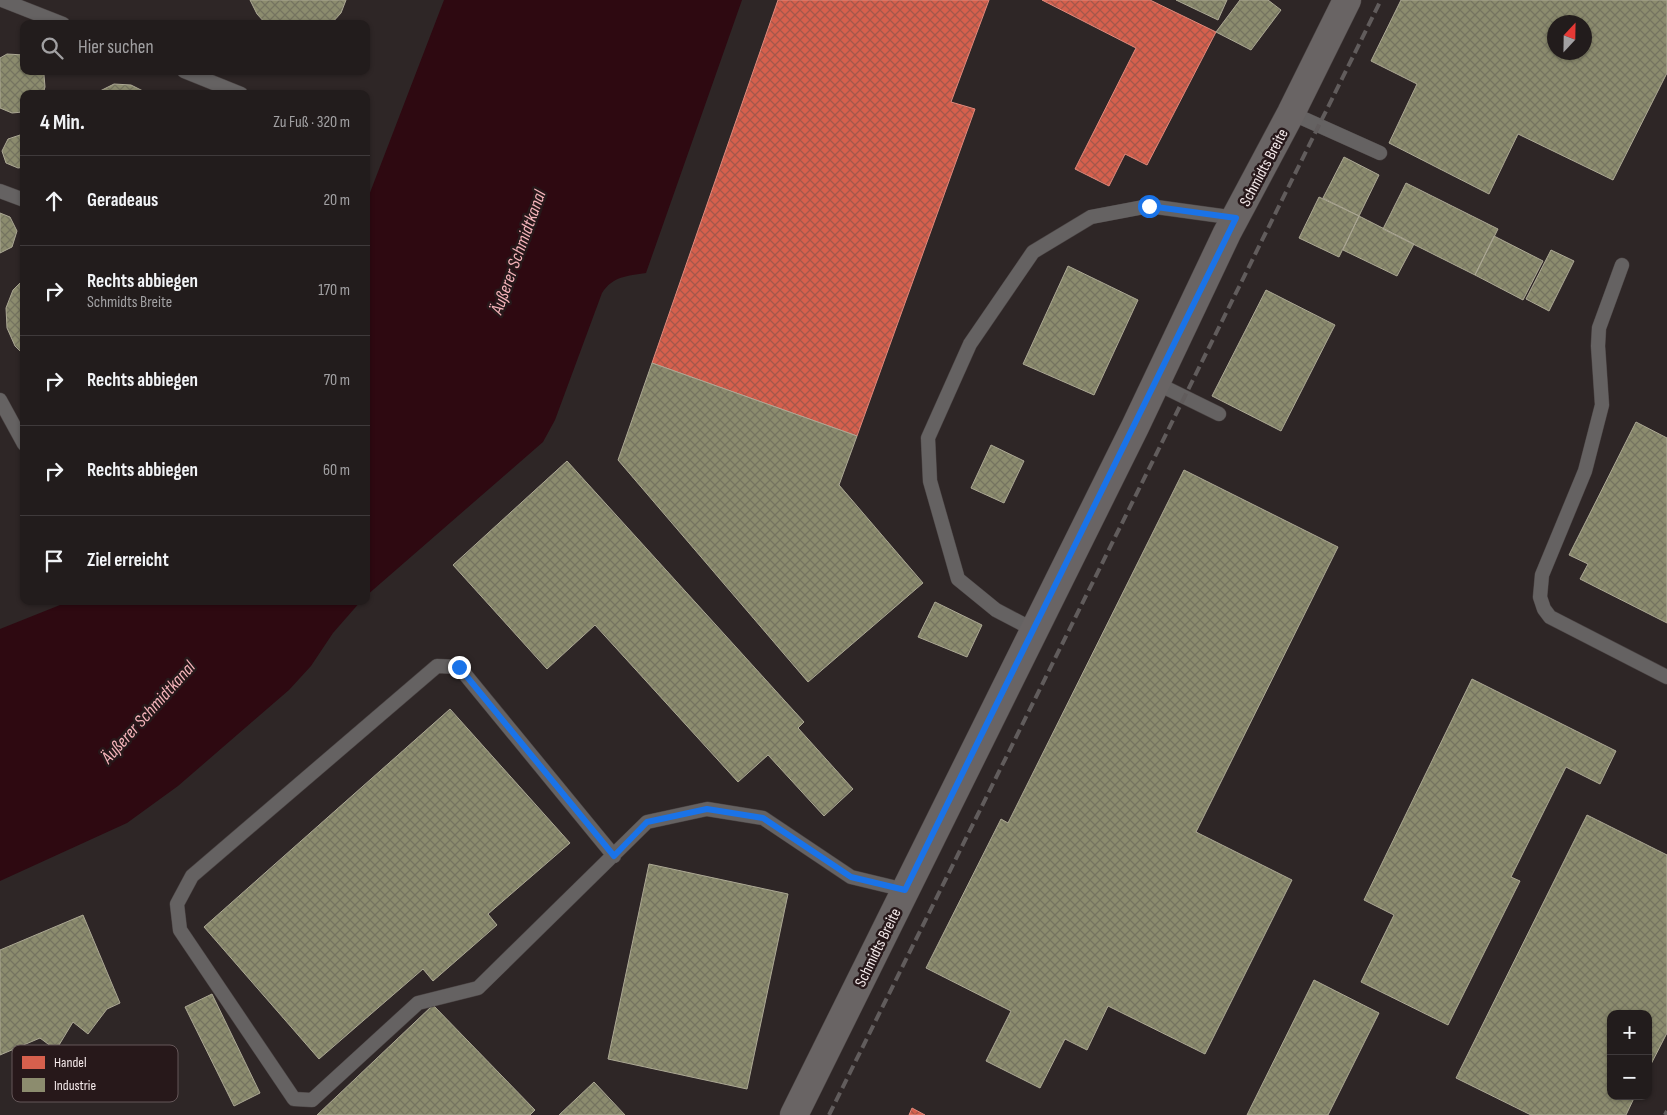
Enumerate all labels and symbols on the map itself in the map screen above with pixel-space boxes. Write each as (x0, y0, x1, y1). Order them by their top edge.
north arrow (1547, 15, 1592, 60)
street label: Schmidts Breite (1236, 126, 1293, 210)
water label: Äußerer Schmidtkanal (486, 187, 551, 318)
route start (1138, 195, 1161, 218)
water label: Äußerer Schmidtkanal (96, 656, 200, 769)
route end (448, 656, 471, 679)
street label: Schmidts Breite (851, 905, 906, 990)
legend (12, 1045, 178, 1102)
text: Handel (54, 1054, 87, 1071)
text: Industrie (54, 1077, 96, 1094)

